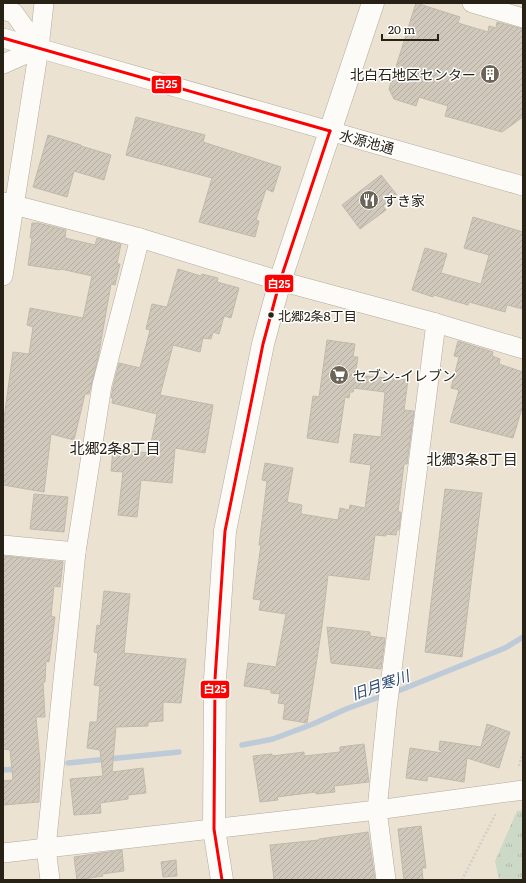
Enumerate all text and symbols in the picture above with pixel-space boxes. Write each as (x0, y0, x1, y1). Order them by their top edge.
scale bar (382, 16, 438, 42)
text: 20 m (388, 20, 415, 38)
building icon: 北白石地区センター (479, 63, 501, 85)
place label: 北白石地区センター (350, 64, 476, 84)
line badge: 白25 (151, 75, 182, 94)
text: 白25 (155, 75, 177, 91)
street label: 水源池通 (337, 124, 397, 158)
restaurant icon: すき家 (358, 189, 380, 211)
place label: すき家 (383, 190, 425, 210)
line badge: 白25 (264, 274, 294, 293)
text: 白25 (268, 275, 290, 291)
place label: 北郷2条8丁目 (278, 306, 357, 325)
marker: 北郷2条8丁目 (266, 310, 276, 320)
supermarket icon: セブン-イレブン (328, 364, 350, 386)
place label: セブン-イレブン (353, 365, 456, 385)
district label: 北郷2条8丁目 (70, 436, 160, 459)
district label: 北郷3条8丁目 (426, 447, 518, 470)
water label: 旧月寒川 (348, 663, 414, 705)
line badge: 白25 (200, 680, 230, 699)
text: 白25 (204, 680, 226, 696)

